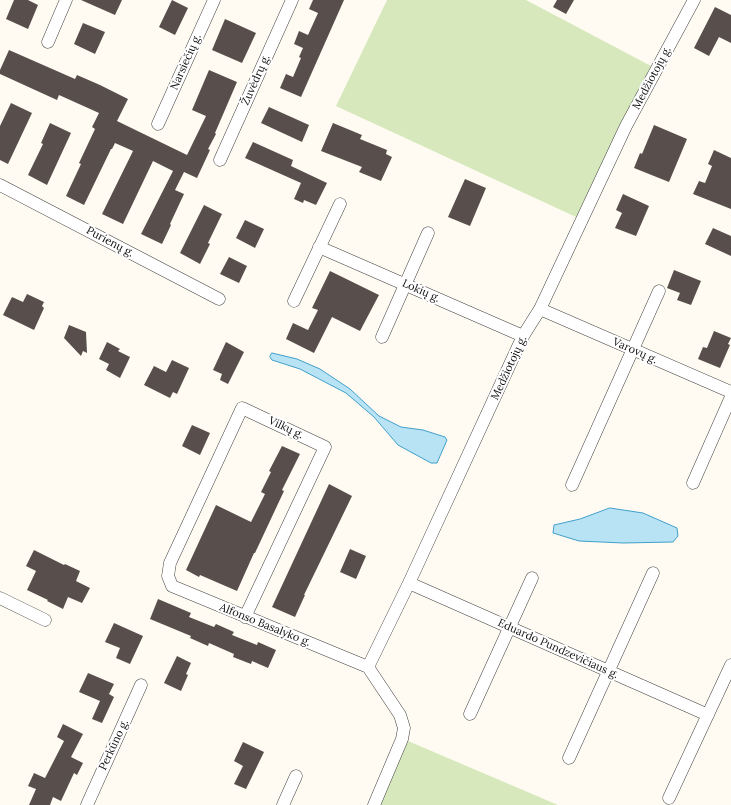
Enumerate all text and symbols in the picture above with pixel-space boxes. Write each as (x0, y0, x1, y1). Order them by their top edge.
street label: Narsiečių g. (168, 32, 204, 92)
street label: Medžiotojų g. (630, 44, 674, 112)
street label: Žuvėdrų g. (239, 53, 273, 107)
street label: Purienų g. (84, 224, 136, 260)
street label: Lokių g. (400, 277, 442, 305)
street label: Medžiotojų g. (488, 334, 530, 402)
street label: Varovų g. (611, 335, 659, 367)
street label: Vilkų g. (266, 414, 306, 442)
street label: Alfonso Basalyko g. (218, 601, 312, 649)
street label: Eduardo Pundzevičiaus g. (496, 616, 620, 682)
street label: Perkūno g. (97, 718, 131, 772)

